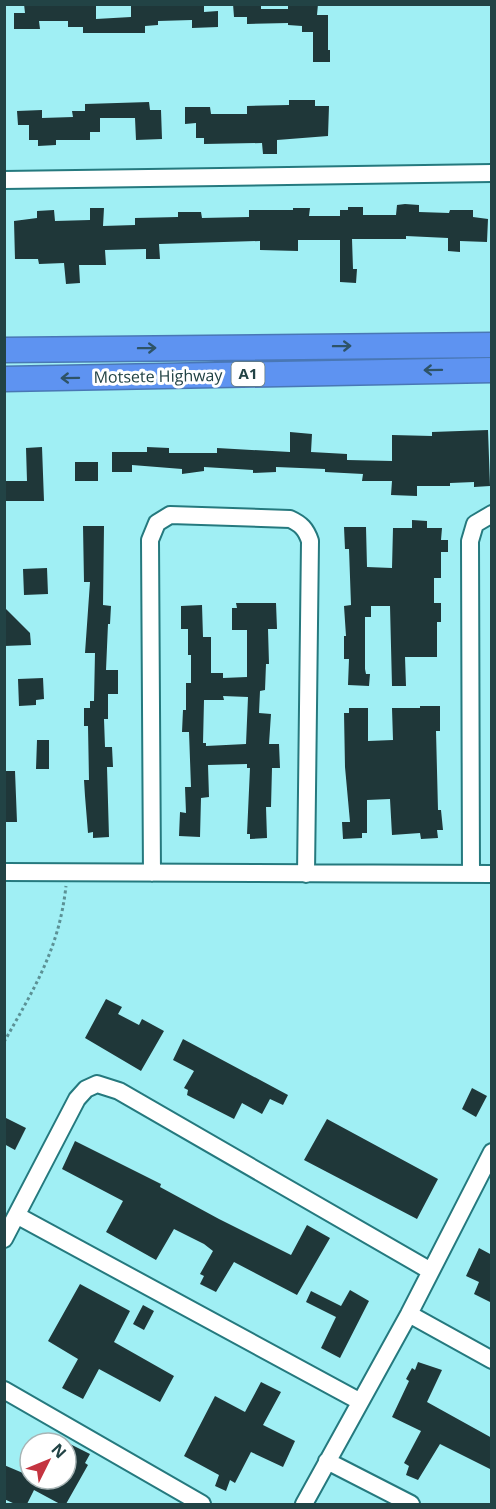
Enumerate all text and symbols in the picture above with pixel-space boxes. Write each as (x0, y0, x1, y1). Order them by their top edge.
one-way arrow (331, 340, 351, 352)
one-way arrow (136, 342, 156, 354)
road number: A1 (232, 362, 264, 386)
street label: Motsete Highway (93, 364, 224, 388)
one-way arrow (424, 364, 444, 376)
one-way arrow (61, 372, 81, 383)
north arrow (18, 1431, 78, 1491)
text: N (46, 1439, 71, 1463)

